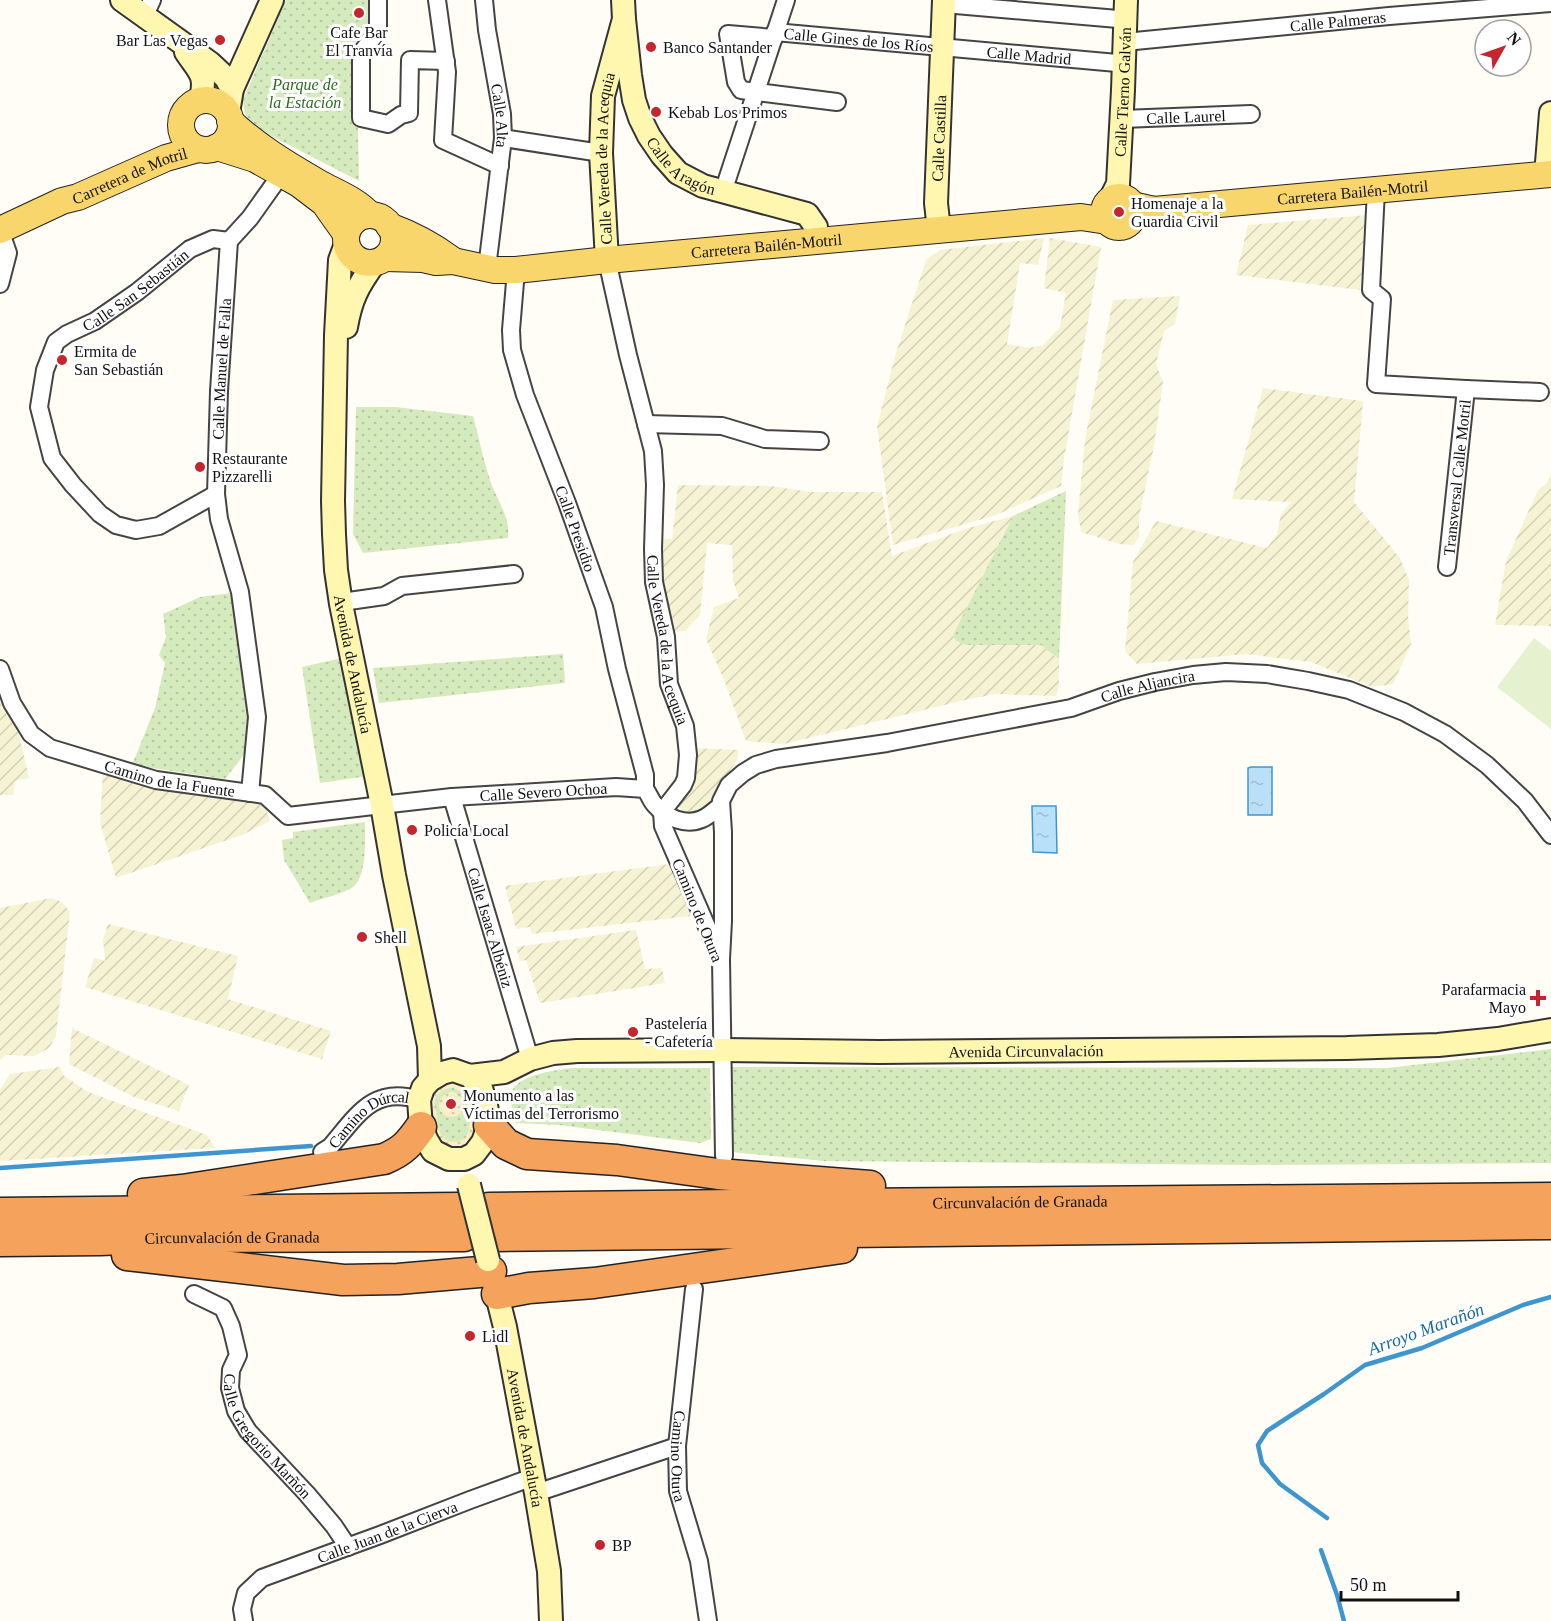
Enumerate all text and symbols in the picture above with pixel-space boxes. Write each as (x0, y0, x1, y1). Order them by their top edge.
marker: Cafe Bar El Tranvía (352, 6, 366, 20)
street label: Calle Palmeras (1289, 8, 1387, 35)
north arrow (1473, 18, 1533, 78)
place label: Cafe Bar El Tranvía (325, 24, 393, 59)
street label: Calle Gines de los Ríos (783, 25, 934, 55)
street label: Calle Tierno Galván (1111, 27, 1134, 157)
text: N (1504, 29, 1525, 49)
place label: Bar Las Vegas (116, 32, 208, 50)
marker: Bar Las Vegas (213, 33, 227, 47)
place label: Banco Santander (663, 39, 773, 56)
marker: Banco Santander (644, 40, 658, 54)
street label: Calle Madrid (986, 43, 1072, 68)
street label: Calle Vereda de la Acequia (593, 70, 618, 245)
park label: Parque de la Estación (269, 76, 341, 111)
street label: Calle Alta (488, 82, 511, 149)
street label: Calle Castilla (929, 95, 949, 182)
place label: Kebab Los Primos (668, 104, 787, 121)
marker: Kebab Los Primos (649, 105, 663, 119)
street label: Calle Laurel (1146, 107, 1227, 127)
street label: Calle Aragón (643, 134, 717, 198)
street label: Carretera de Motril (71, 144, 190, 207)
street label: Carretera Bailén-Motril (1276, 177, 1429, 208)
place label: Homenaje a la Guardia Civil (1131, 195, 1223, 230)
marker: Homenaje a la Guardia Civil (1112, 205, 1126, 219)
street label: Carretera Bailén-Motril (690, 231, 843, 261)
street label: Calle San Sebastián (80, 246, 192, 335)
street label: Calle Manuel de Falla (210, 297, 234, 440)
place label: Ermita de San Sebastián (74, 343, 163, 378)
marker: Ermita de San Sebastián (55, 353, 69, 367)
street label: Transversal Calle Motril (1440, 398, 1474, 556)
place label: Restaurante Pizzarelli (212, 450, 288, 485)
marker: Restaurante Pizzarelli (193, 460, 207, 474)
street label: Calle Presidio (552, 483, 599, 574)
street label: Calle Vereda de la Acequia (644, 555, 692, 727)
street label: Avenida de Andalucía (331, 594, 375, 735)
street label: Calle Aljancira (1098, 667, 1196, 706)
street label: Camino de la Fuente (102, 757, 236, 800)
street label: Calle Severo Ochoa (479, 780, 608, 804)
place label: Policía Local (424, 822, 509, 839)
marker: Policía Local (405, 823, 419, 837)
street label: Camino de Otura (669, 856, 726, 964)
street label: Calle Isaac Albéniz (464, 865, 516, 990)
place label: Shell (374, 929, 407, 946)
marker: Shell (355, 930, 369, 944)
place label: Parafarmacia Mayo (1442, 981, 1526, 1017)
marker: Parafarmacia Mayo (1531, 991, 1545, 1005)
place label: Pastelería - Cafetería (645, 1015, 713, 1050)
marker: Pastelería - Cafetería (626, 1025, 640, 1039)
street label: Avenida Circunvalación (948, 1042, 1103, 1060)
place label: Monumento a las Víctimas del Terrorismo (463, 1087, 619, 1122)
street label: Camino Dúrcal (325, 1088, 411, 1152)
marker: Monumento a las Víctimas del Terrorismo (444, 1097, 458, 1111)
street label: Circunvalación de Granada (932, 1193, 1108, 1212)
street label: Circunvalación de Granada (144, 1228, 320, 1247)
water label: Arroyo Marañón (1364, 1299, 1487, 1360)
place label: Lidl (482, 1328, 509, 1345)
marker: Lidl (463, 1329, 477, 1343)
street label: Avenida de Andalucía (504, 1367, 546, 1508)
street label: Calle Gregorio Marñón (221, 1373, 314, 1502)
street label: Camino Otura (668, 1410, 689, 1504)
street label: Calle Juan de la Cierva (315, 1498, 460, 1566)
place label: BP (612, 1537, 632, 1554)
marker: BP (593, 1538, 607, 1552)
scale bar (1341, 1564, 1458, 1602)
text: 50 m (1350, 1575, 1387, 1595)

